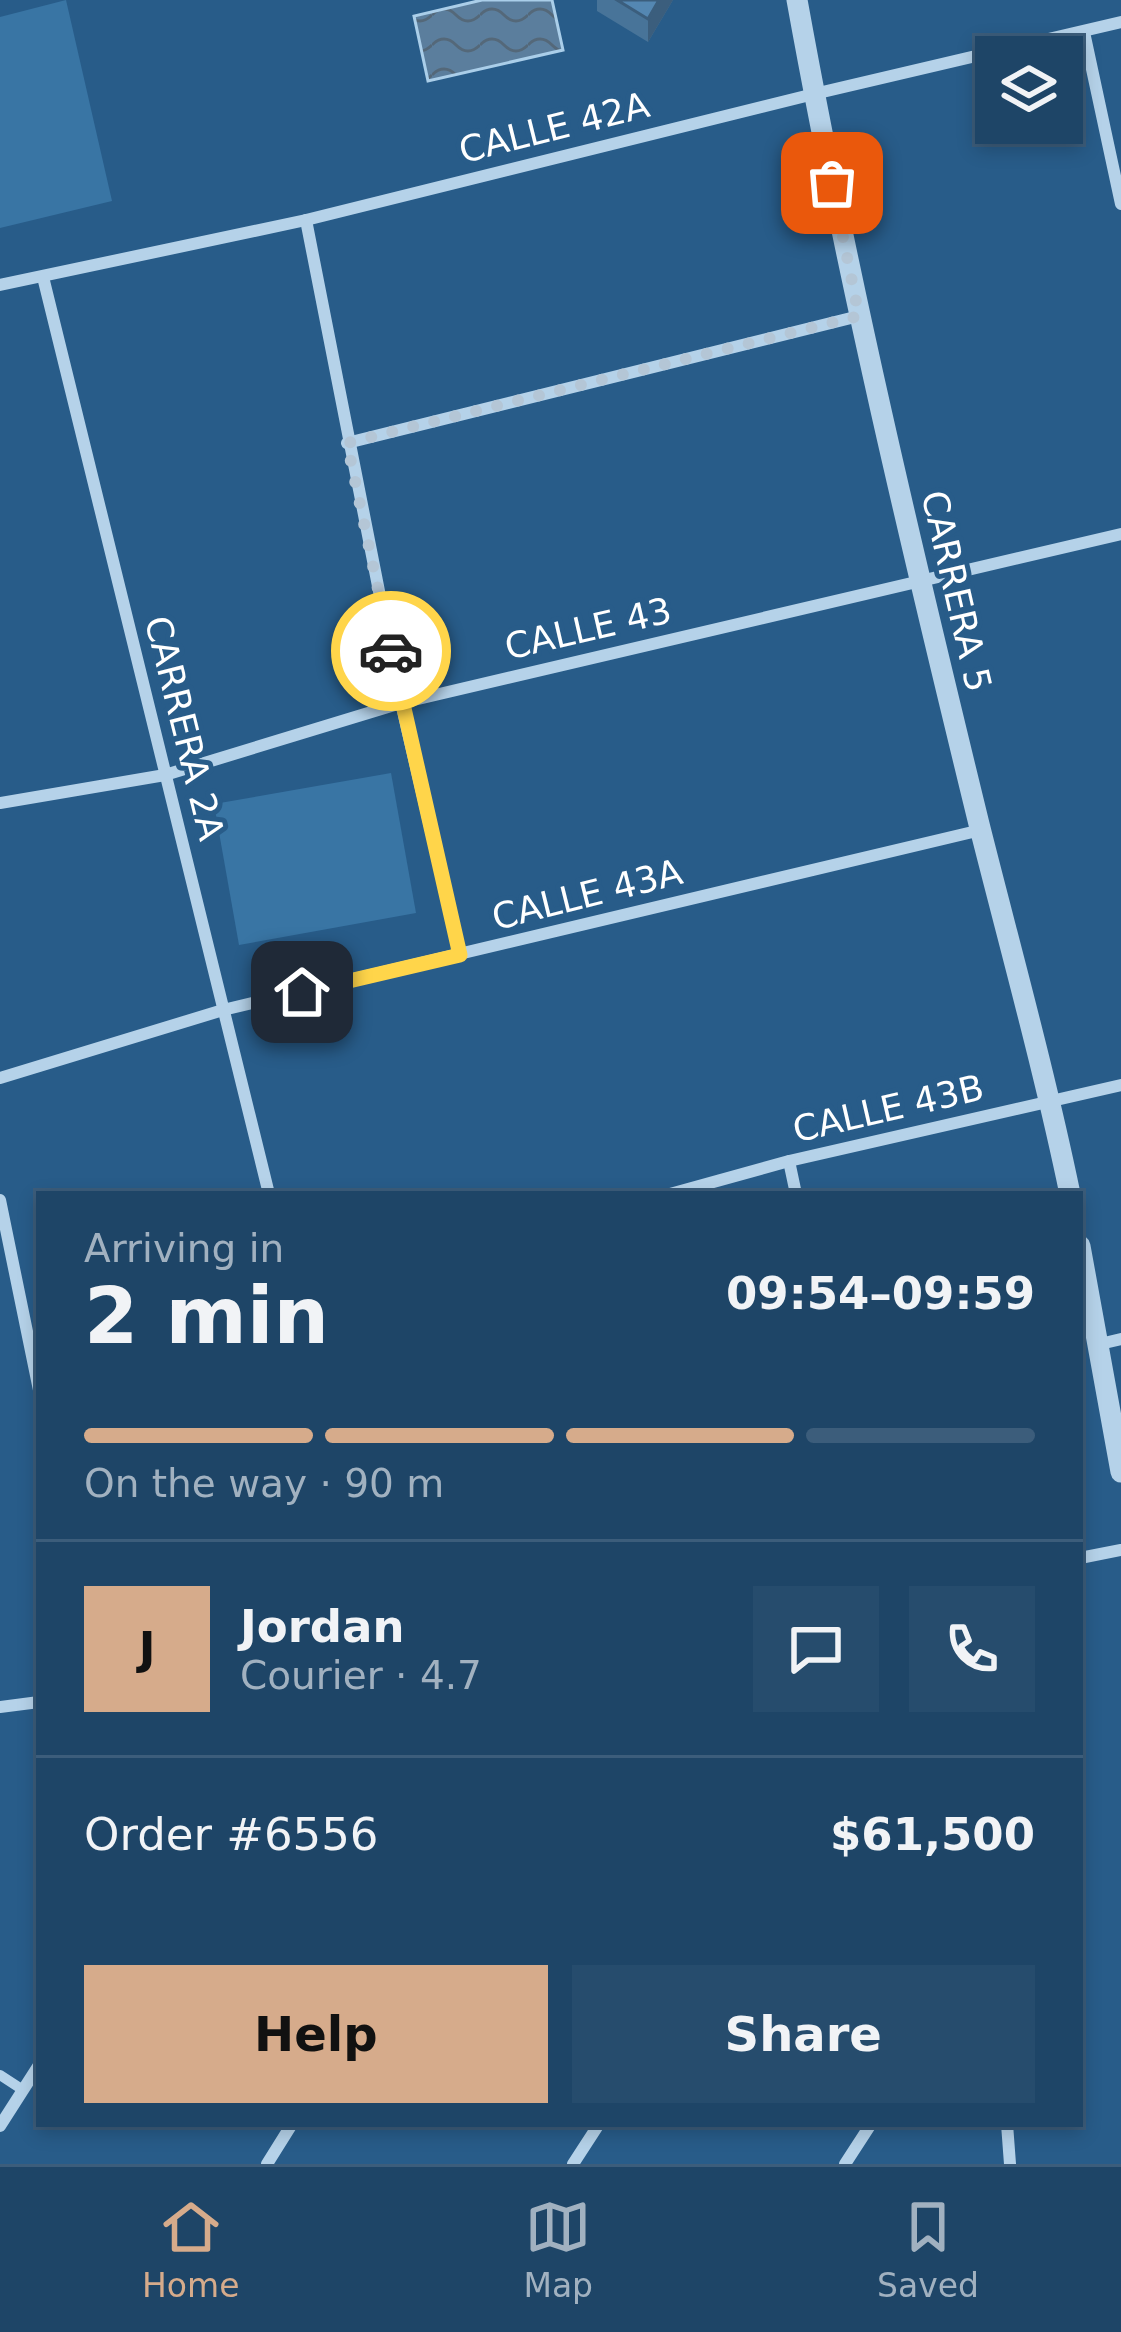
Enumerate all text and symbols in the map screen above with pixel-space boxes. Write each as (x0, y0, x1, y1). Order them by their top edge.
map controls (975, 36, 1083, 144)
button: layers (975, 36, 1083, 144)
street label: CALLE 42A (455, 84, 654, 171)
pin (781, 132, 883, 234)
icon: bag (799, 150, 865, 216)
street label: CARRERA 5 (913, 487, 1000, 696)
street label: CALLE 43 (501, 589, 675, 668)
courier (331, 591, 451, 711)
street label: CARRERA 2A (137, 612, 232, 845)
icon: car (358, 618, 424, 684)
street label: CALLE 43A (488, 851, 687, 938)
pin (251, 941, 353, 1043)
icon: home (269, 959, 335, 1025)
street label: CALLE 43B (789, 1067, 988, 1150)
text: Arriving in (84, 1226, 284, 1271)
text: 09:54–09:59 (726, 1267, 1035, 1320)
text: 2 min (84, 1271, 329, 1361)
text: On the way · 90 m (84, 1461, 444, 1506)
button: chat (753, 1586, 879, 1712)
button: phone (909, 1586, 1035, 1712)
text: Jordan (240, 1600, 404, 1653)
text: J (139, 1622, 155, 1675)
text: Courier · 4.7 (240, 1653, 482, 1698)
text: Order #6556 (84, 1808, 378, 1861)
text: $61,500 (830, 1808, 1035, 1861)
button: Help (84, 1965, 548, 2103)
button: Share (572, 1965, 1035, 2103)
tab: Home (142, 2194, 239, 2305)
tab: Map (523, 2194, 593, 2305)
tab: Saved (877, 2194, 979, 2305)

